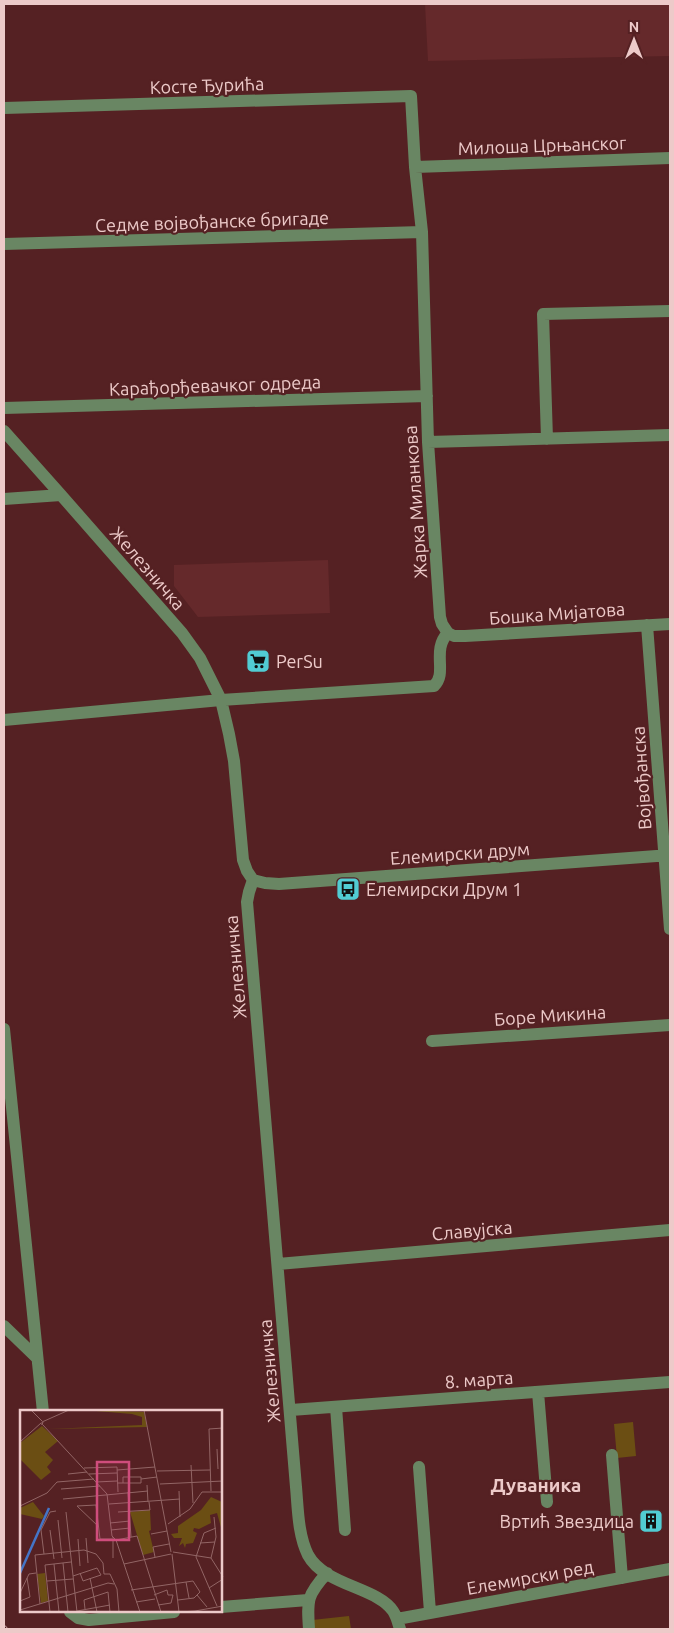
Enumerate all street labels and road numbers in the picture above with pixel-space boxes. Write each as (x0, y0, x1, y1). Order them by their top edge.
street label: Косте Ђурића (149, 73, 265, 97)
street label: Милоша Црњанског (457, 132, 627, 158)
street label: Седме војвођанске бригаде (95, 207, 329, 236)
street label: Карађорђевачког одреда (109, 371, 321, 400)
street label: Жарка Миланкова (400, 425, 430, 579)
street label: Железничка (107, 522, 189, 614)
street label: Бошка Мијатова (488, 598, 626, 628)
street label: Војвођанска (627, 726, 656, 830)
street label: Елемирски друм (389, 838, 531, 868)
street label: Железничка (221, 915, 249, 1019)
street label: Боре Микина (493, 1001, 607, 1029)
street label: Славујска (431, 1217, 513, 1243)
street label: Железничка (255, 1319, 283, 1423)
street label: 8. марта (444, 1367, 514, 1391)
street label: Елемирски ред (465, 1556, 595, 1598)

